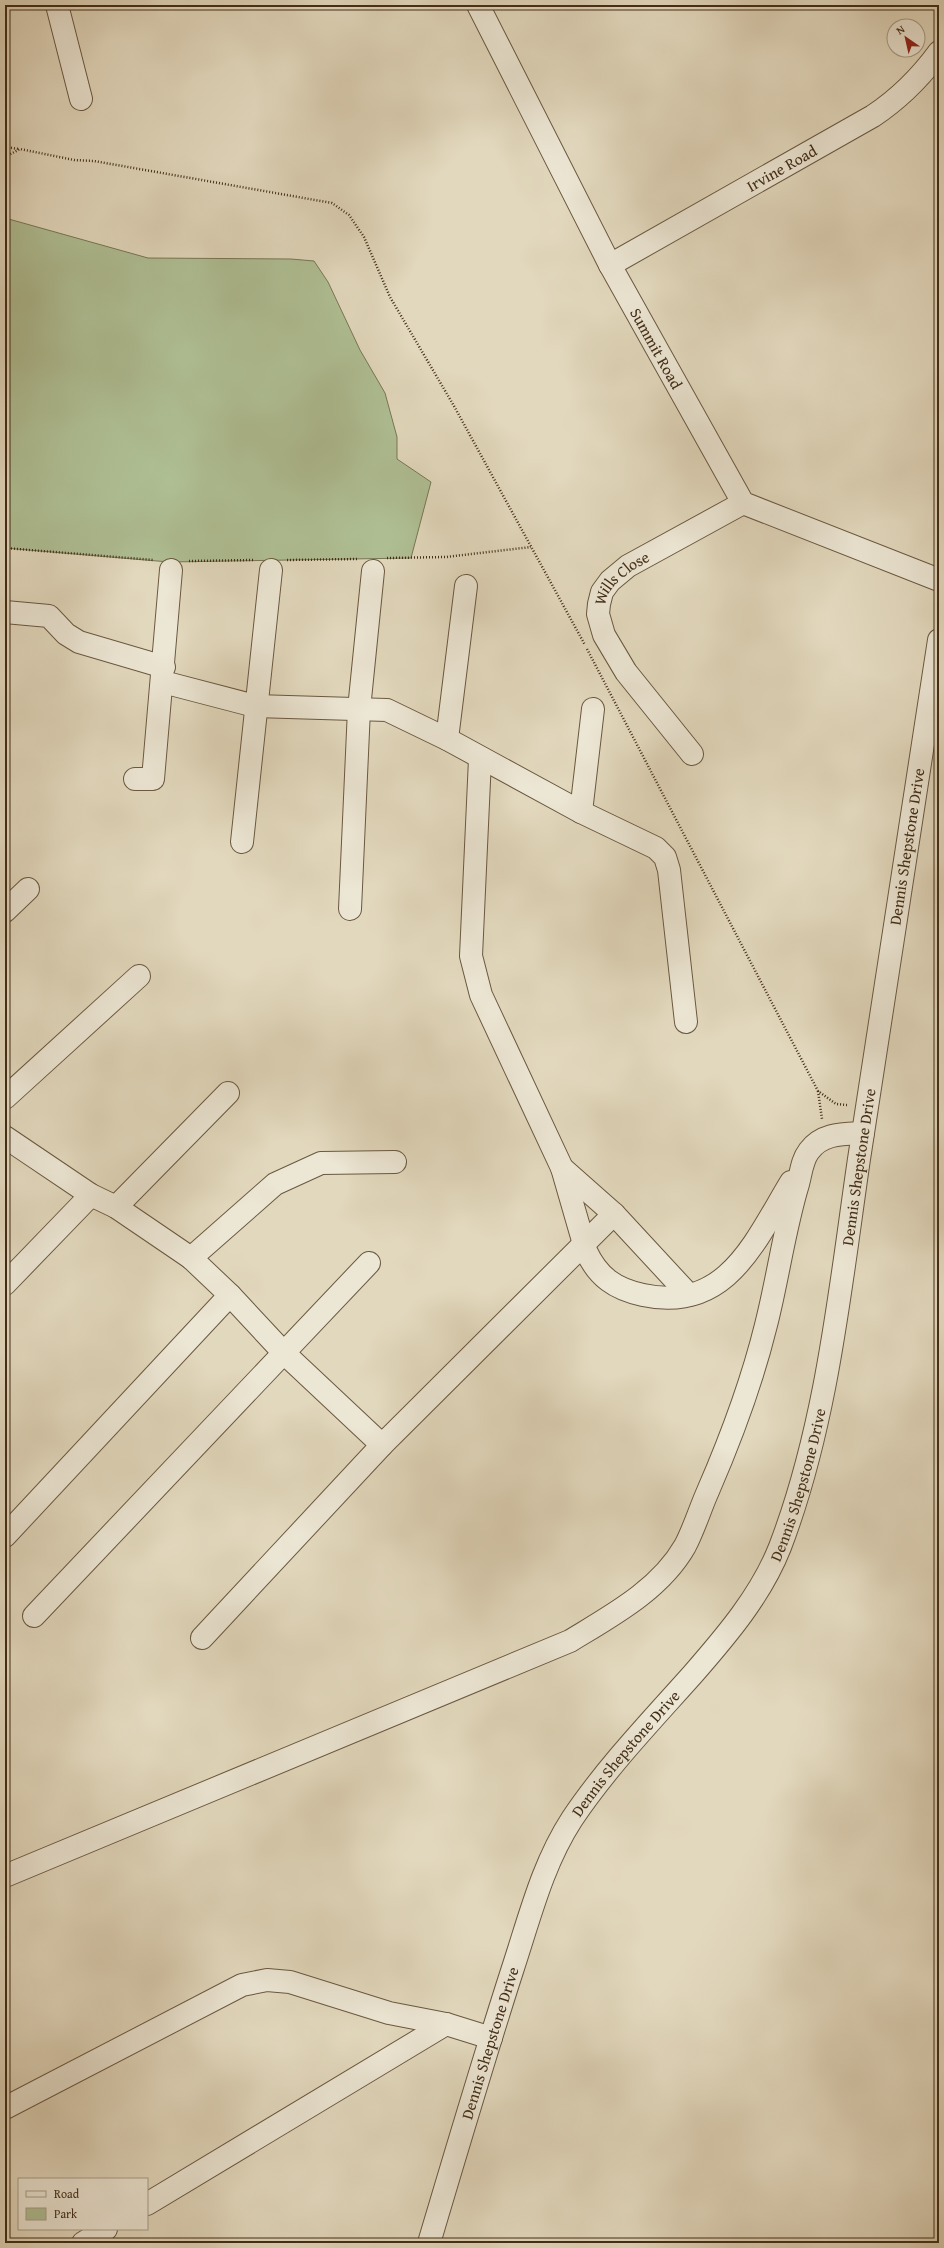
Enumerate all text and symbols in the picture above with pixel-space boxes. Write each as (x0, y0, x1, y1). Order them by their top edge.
north arrow (886, 18, 926, 58)
text: N (893, 21, 908, 38)
street label: Irvine Road (742, 138, 821, 197)
street label: Summit Road (624, 303, 689, 394)
street label: Wills Close (587, 545, 654, 607)
street label: Dennis Shepstone Drive (883, 766, 930, 927)
street label: Dennis Shepstone Drive (835, 1087, 881, 1247)
street label: Dennis Shepstone Drive (763, 1406, 832, 1565)
street label: Dennis Shepstone Drive (565, 1684, 685, 1821)
street label: Dennis Shepstone Drive (455, 1963, 525, 2122)
legend (18, 2178, 148, 2230)
text: Road (54, 2185, 80, 2202)
text: Park (54, 2205, 78, 2222)

